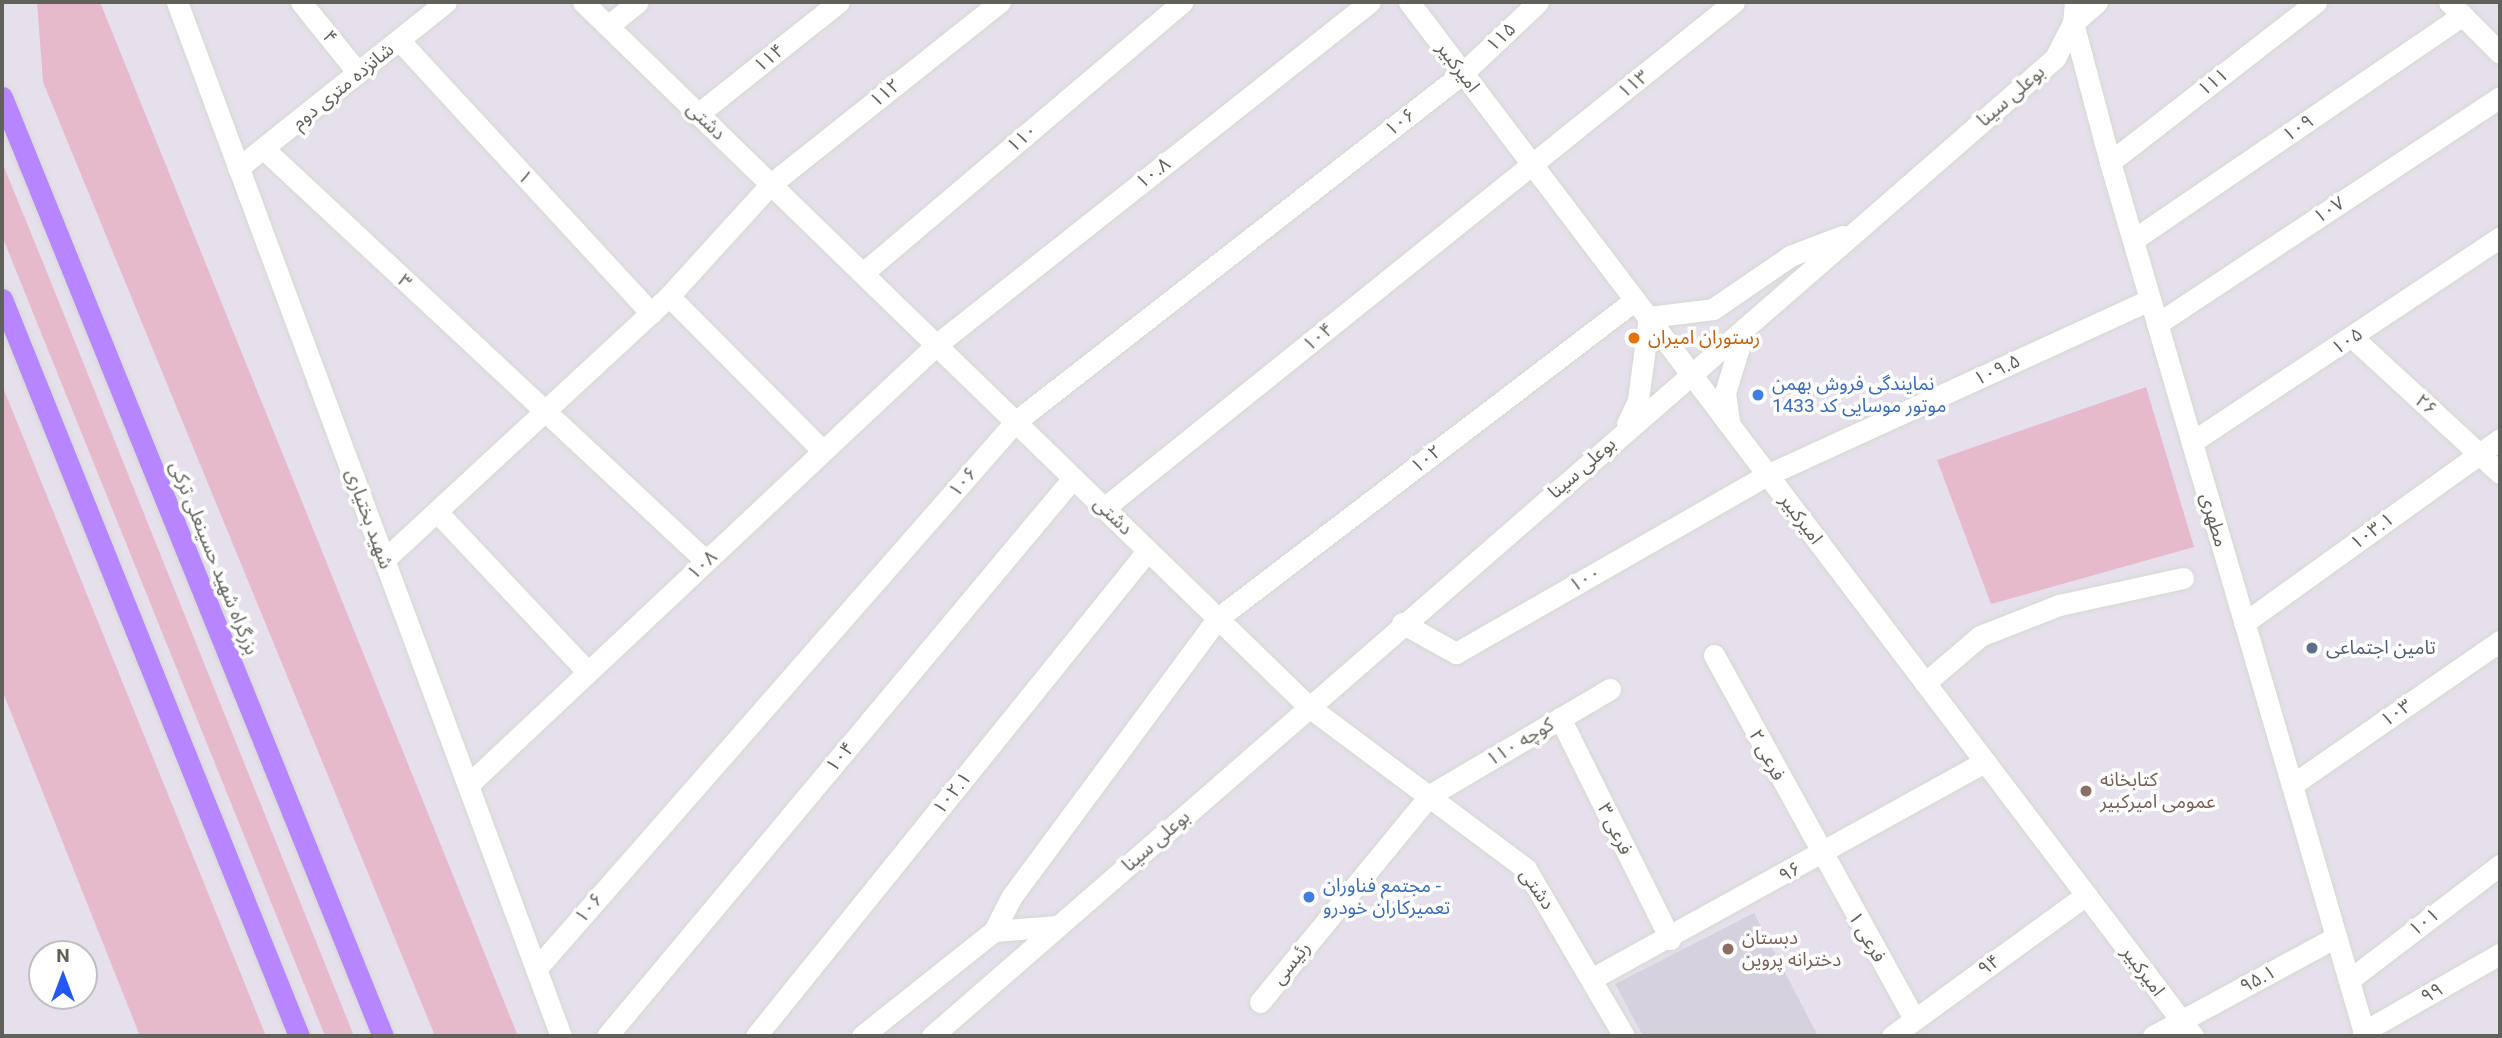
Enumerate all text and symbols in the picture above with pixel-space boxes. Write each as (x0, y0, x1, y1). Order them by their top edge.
street label: ۱۱۵ (1481, 18, 1521, 56)
street label: ۴ (318, 26, 342, 48)
street label: امیرکبیر (1432, 37, 1484, 97)
street label: شانزده متری دوم (287, 38, 399, 134)
street label: ۱۱۴ (749, 39, 789, 77)
street label: بوعلی سینا (1973, 60, 2049, 132)
street label: ۱۱۱ (2193, 63, 2233, 101)
street label: ۱۱۳ (1613, 65, 1653, 103)
street label: ۱۱۲ (865, 74, 905, 112)
street label: دشتی (682, 97, 730, 145)
street label: ۱۰۶ (1380, 103, 1420, 141)
street label: ۱۰۹ (2278, 109, 2318, 147)
street label: ۱۱۰ (1002, 119, 1042, 157)
street label: ۱۰.۸ (1131, 152, 1175, 194)
street label: ۱ (513, 165, 537, 189)
street label: ۱۰۷ (2309, 192, 2349, 228)
street label: ۳ (393, 269, 417, 293)
street label: ۱۰۴ (1298, 318, 1338, 356)
street label: ۱۰۵ (2327, 322, 2367, 360)
place label: رستوران امیران (1648, 327, 1760, 349)
marker: رستوران امیران (1626, 330, 1642, 346)
street label: ۱۰۹.۵ (1970, 349, 2024, 391)
place label: نمایندگی فروش بهمن موتور موسایی کد 1433 (1772, 373, 1946, 417)
marker: نمایندگی فروش بهمن موتور موسایی کد 1433 (1750, 387, 1766, 403)
street label: ۲۶ (2410, 389, 2442, 421)
street label: بوعلی سینا (1544, 432, 1620, 504)
street label: ۱۰۲ (1406, 440, 1446, 478)
street label: بزرگراه شهید حسینعلی ترکی (165, 458, 263, 658)
street label: ۱۰۶ (944, 462, 982, 502)
street label: شهید بختیاری (340, 466, 398, 572)
street label: امیرکبیر (1775, 489, 1827, 549)
street label: مطهری (2195, 490, 2233, 550)
street label: دشتی (1089, 492, 1137, 540)
street label: ۱۰۳.۱ (2346, 508, 2398, 554)
street label: ۱۰۸ (682, 546, 722, 584)
street label: ۱۰۰ (1565, 561, 1605, 597)
place label: تامین اجتماعی (2326, 637, 2436, 659)
marker: تامین اجتماعی (2304, 640, 2320, 656)
street label: ۱۰۳ (2376, 694, 2416, 732)
street label: کوچه ۱۱۰ (1482, 713, 1558, 771)
street label: فرعی ۲ (1744, 726, 1790, 784)
street label: ۱۰۴ (821, 737, 859, 777)
street label: ۱۰۲.۱ (928, 767, 976, 819)
place label: کتابخانه عمومی امیرکبیر (2100, 769, 2215, 813)
marker: کتابخانه عمومی امیرکبیر (2078, 783, 2094, 799)
street label: فرعی ۳ (1593, 799, 1637, 859)
street label: بوعلی سینا (1118, 805, 1194, 877)
street label: ۹۶ (1775, 857, 1805, 887)
street label: دشتی (1515, 864, 1559, 914)
place label: مجتمع فناوران - تعمیرکاران خودرو (1323, 875, 1450, 919)
street label: ۱۰۶ (570, 888, 608, 928)
marker: مجتمع فناوران - تعمیرکاران خودرو (1301, 889, 1317, 905)
street label: ۱۰۱ (2404, 903, 2444, 941)
street label: فرعی ۱ (1843, 908, 1891, 966)
place label: دبستان دخترانه پروین (1742, 927, 1841, 971)
street label: رئیسی (1267, 937, 1315, 989)
north arrow (28, 940, 98, 1010)
marker: دبستان دخترانه پروین (1720, 941, 1736, 957)
street label: امیرکبیر (2117, 941, 2169, 1001)
text: N (56, 944, 70, 967)
street label: ۹۴ (1974, 949, 2004, 981)
street label: ۹۵.۱ (2236, 960, 2280, 998)
street label: ۹۹ (2417, 978, 2447, 1008)

